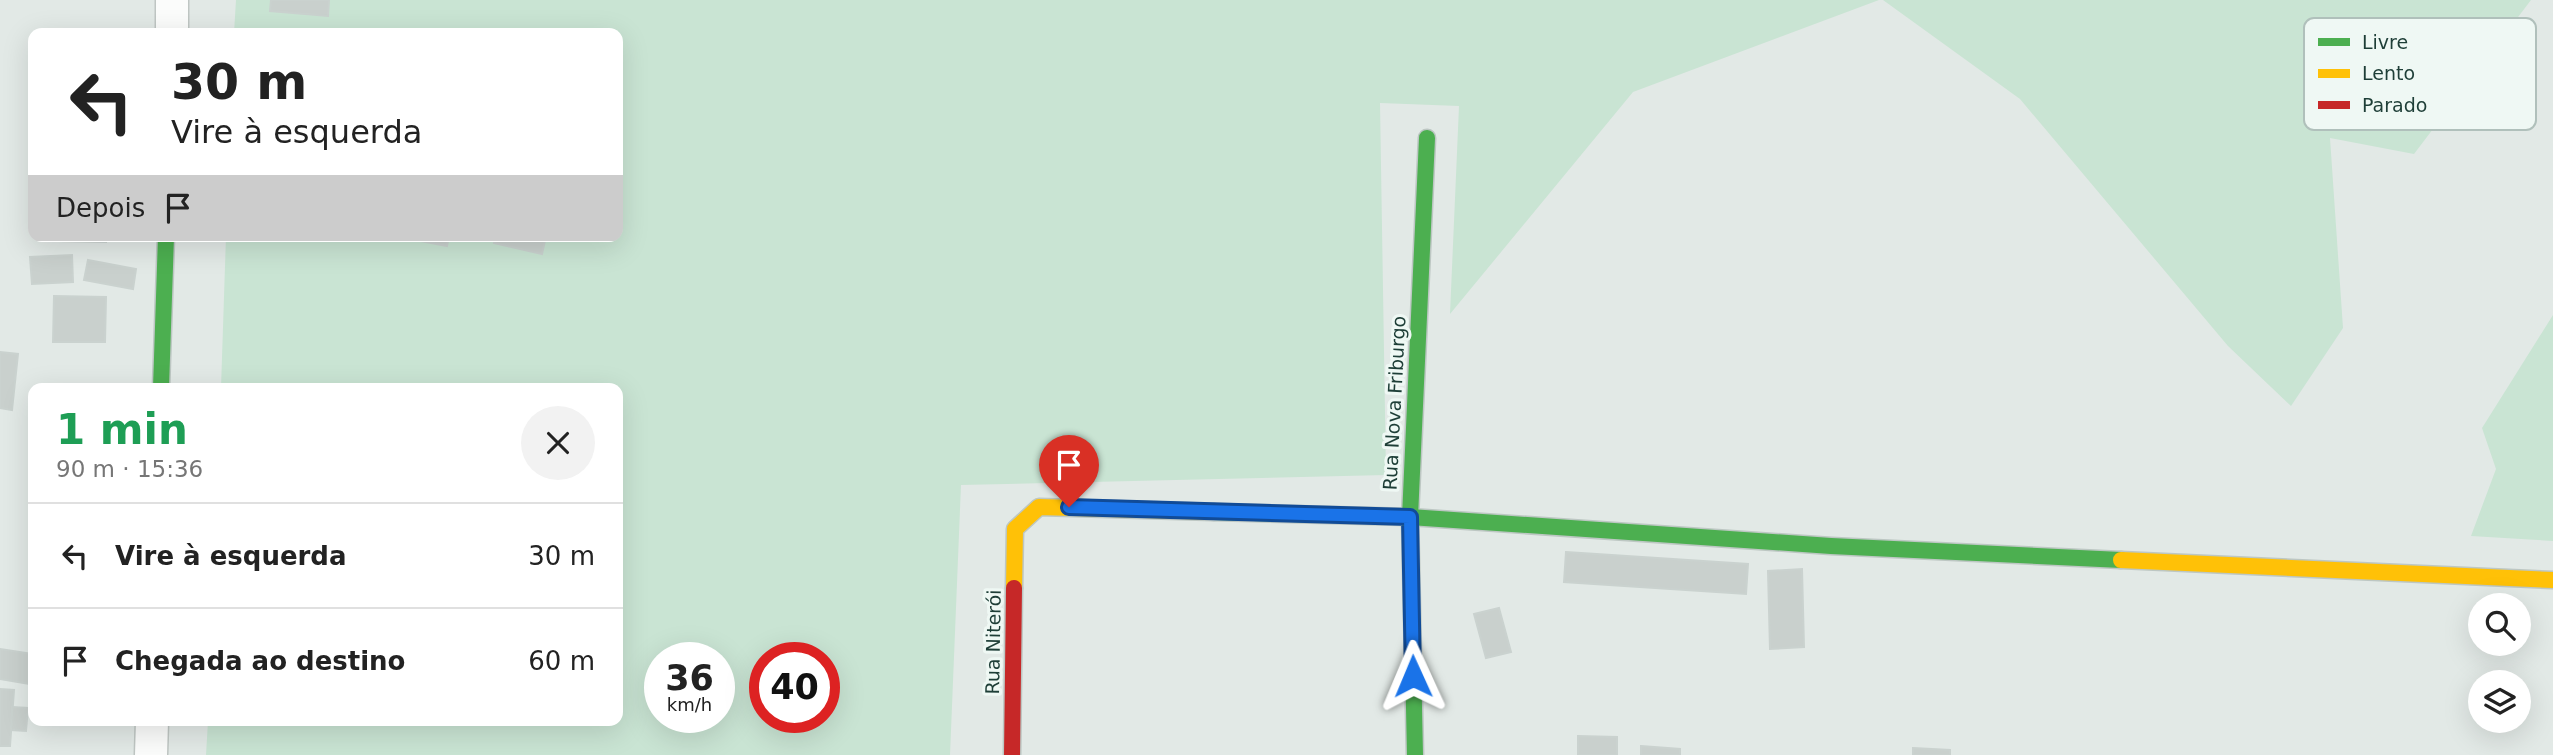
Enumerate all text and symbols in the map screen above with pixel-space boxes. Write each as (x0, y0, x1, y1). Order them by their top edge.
legend (2304, 18, 2536, 130)
text: Livre (2362, 31, 2408, 53)
text: 30 m (171, 54, 307, 111)
icon: left (56, 56, 147, 147)
text: Lento (2362, 62, 2415, 84)
text: Parado (2362, 94, 2427, 116)
text: Vire à esquerda (171, 113, 422, 151)
icon: arrive (159, 189, 197, 227)
text: Depois (56, 193, 145, 223)
street label: Rua Nova Friburgo (1378, 315, 1410, 491)
text: 1 min (56, 405, 188, 454)
button: close (521, 406, 595, 480)
pin (1039, 435, 1099, 507)
icon: arrive (1050, 446, 1088, 484)
text: 90 m · 15:36 (56, 456, 203, 482)
icon: left (56, 537, 94, 575)
text: Vire à esquerda (115, 541, 347, 571)
text: 30 m (528, 541, 595, 571)
street label: Rua Niterói (981, 589, 1005, 695)
map controls (2468, 593, 2531, 733)
button: search (2468, 593, 2531, 656)
position arrow (1376, 639, 1450, 713)
icon: arrive (56, 642, 94, 680)
speed limit sign: 40 (749, 642, 840, 733)
text: Chegada ao destino (115, 646, 405, 676)
text: 60 m (528, 646, 595, 676)
text: 36 (665, 658, 714, 698)
button: layers (2468, 670, 2531, 733)
text: km/h (667, 694, 712, 715)

